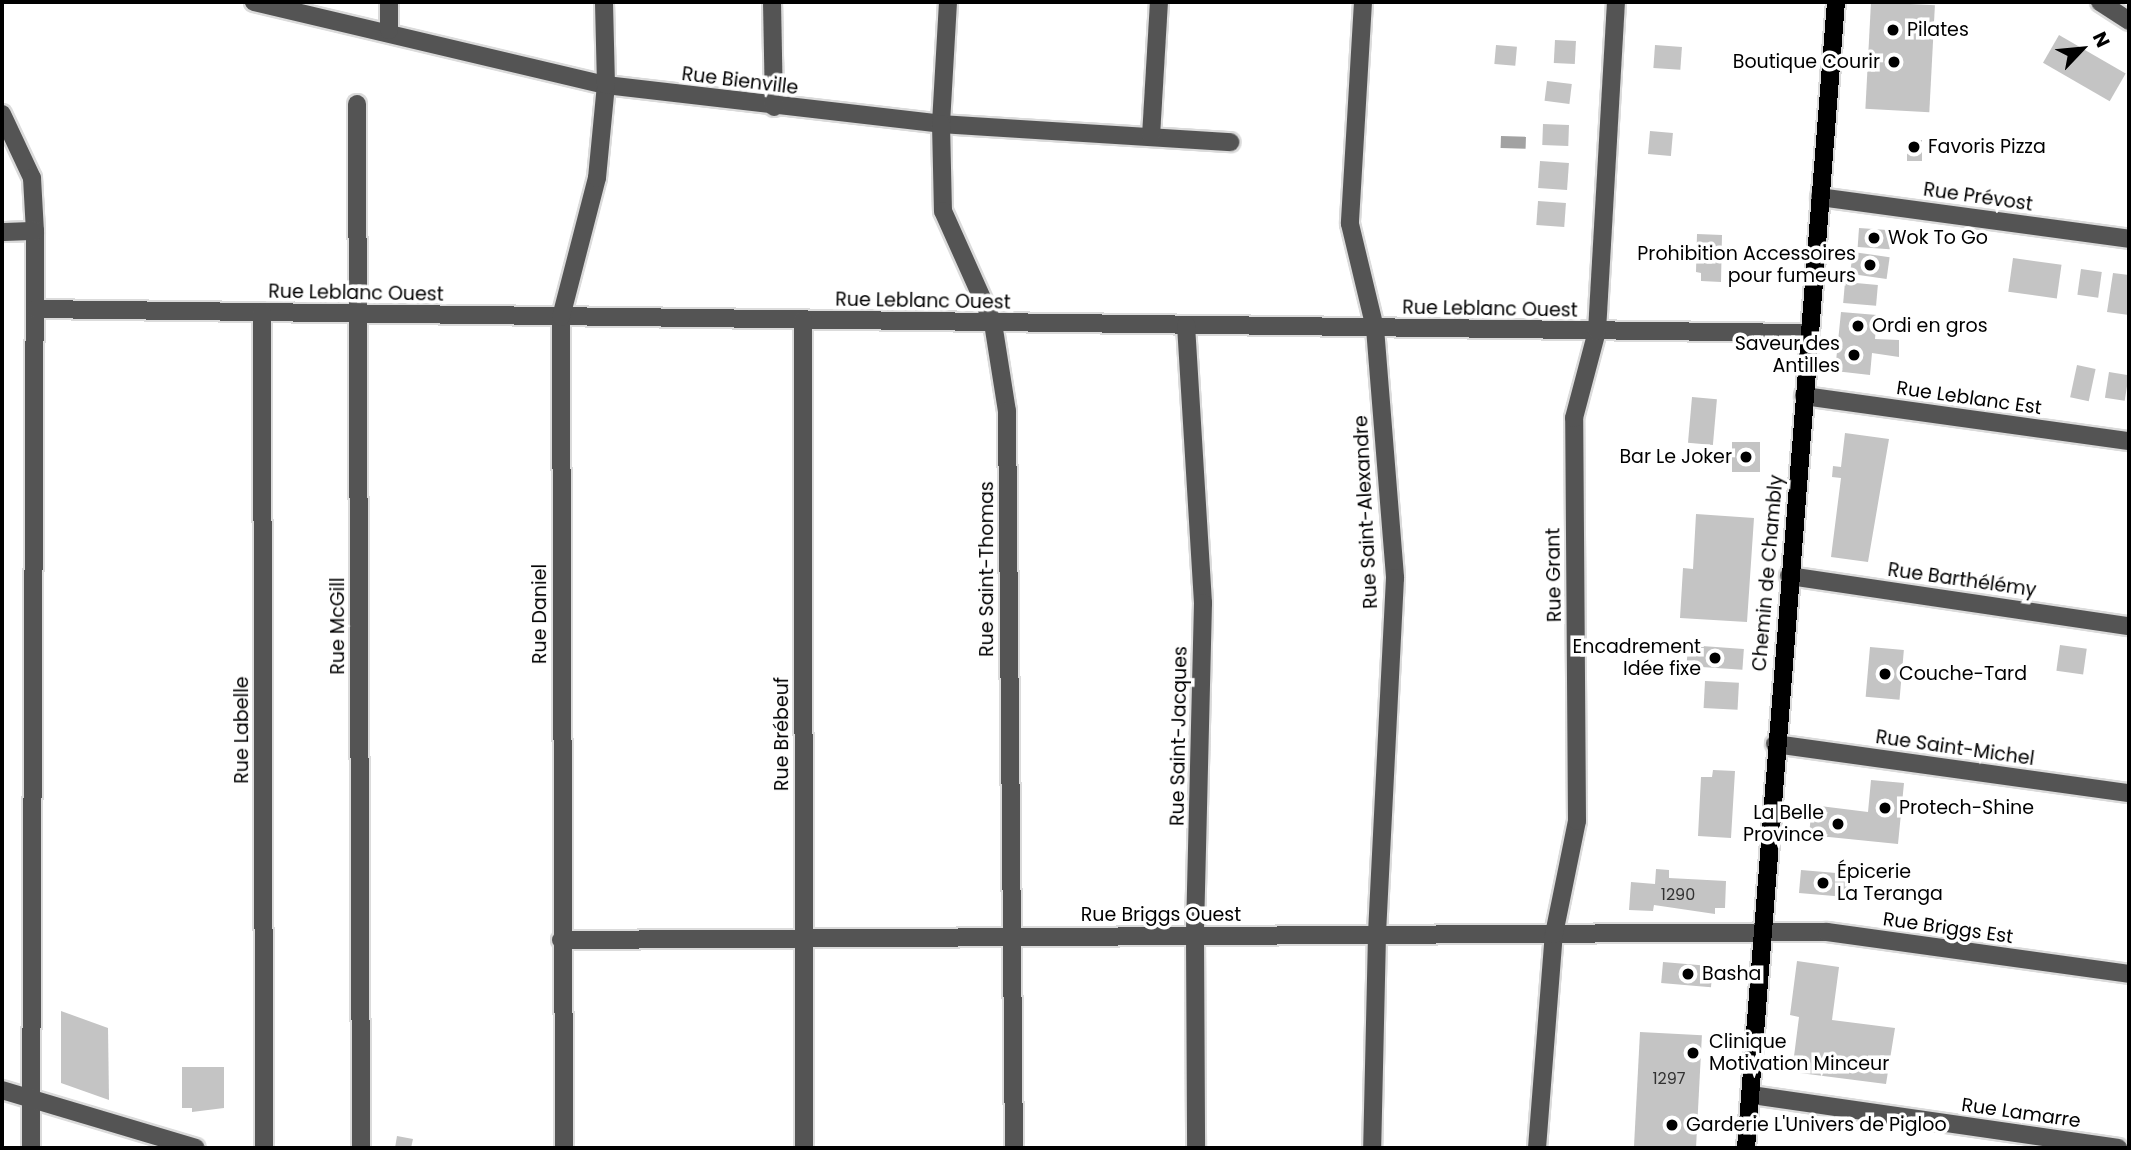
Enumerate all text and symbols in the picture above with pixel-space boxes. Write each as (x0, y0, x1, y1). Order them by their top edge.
north arrow (2047, 14, 2117, 84)
place label: Pilates (1907, 19, 1969, 41)
marker: Pilates (1885, 22, 1901, 38)
text: N (2086, 27, 2117, 52)
place label: Boutique Courir (1733, 51, 1880, 73)
marker: Boutique Courir (1886, 54, 1902, 70)
street label: Rue Bienville (680, 63, 800, 99)
place label: Favoris Pizza (1928, 136, 2046, 158)
marker: Favoris Pizza (1906, 139, 1922, 155)
street label: Rue Prévost (1922, 178, 2034, 216)
place label: Wok To Go (1888, 227, 1988, 249)
marker: Wok To Go (1866, 230, 1882, 246)
place label: Prohibition Accessoires pour fumeurs (1637, 243, 1856, 287)
marker: Prohibition Accessoires pour fumeurs (1862, 257, 1878, 273)
street label: Rue Leblanc Ouest (268, 280, 444, 306)
street label: Rue Leblanc Ouest (835, 288, 1011, 314)
street label: Rue Leblanc Ouest (1402, 296, 1578, 322)
place label: Ordi en gros (1872, 315, 1988, 337)
marker: Ordi en gros (1850, 318, 1866, 334)
place label: Saveur des Antilles (1735, 333, 1840, 377)
marker: Saveur des Antilles (1846, 347, 1862, 363)
street label: Rue Leblanc Est (1895, 377, 2043, 419)
street label: Rue Saint-Alexandre (1350, 415, 1382, 609)
place label: Bar Le Joker (1619, 446, 1732, 468)
marker: Bar Le Joker (1738, 449, 1754, 465)
street label: Chemin de Chambly (1748, 474, 1788, 672)
street label: Rue Saint-Thomas (976, 481, 998, 657)
street label: Rue Grant (1542, 528, 1566, 622)
street label: Rue Barthélémy (1886, 558, 2038, 602)
street label: Rue Daniel (529, 564, 551, 664)
street label: Rue McGill (327, 577, 349, 675)
place label: Encadrement Idée fixe (1573, 636, 1701, 680)
street label: Rue Saint-Jacques (1166, 646, 1192, 826)
marker: Encadrement Idée fixe (1707, 650, 1723, 666)
place label: Couche-Tard (1899, 663, 2027, 685)
marker: Couche-Tard (1877, 666, 1893, 682)
street label: Rue Labelle (231, 676, 253, 784)
street label: Rue Brébeuf (771, 677, 793, 791)
street label: Rue Saint-Michel (1874, 726, 2036, 770)
place label: Protech-Shine (1899, 797, 2034, 819)
marker: Protech-Shine (1877, 800, 1893, 816)
place label: La Belle Province (1743, 802, 1824, 846)
marker: La Belle Province (1830, 816, 1846, 832)
place label: Épicerie La Teranga (1837, 861, 1943, 905)
marker: Épicerie La Teranga (1815, 875, 1831, 891)
house number: 1290 (1661, 885, 1695, 905)
street label: Rue Briggs Ouest (1081, 904, 1241, 926)
street label: Rue Briggs Est (1881, 908, 2015, 948)
place label: Basha (1702, 963, 1761, 985)
marker: Basha (1680, 966, 1696, 982)
place label: Clinique Motivation Minceur (1709, 1031, 1889, 1075)
marker: Clinique Motivation Minceur (1683, 1043, 1703, 1063)
house number: 1297 (1652, 1069, 1686, 1089)
street label: Rue Lamarre (1960, 1093, 2082, 1133)
place label: Garderie L'Univers de Pigloo (1686, 1114, 1947, 1136)
marker: Garderie L'Univers de Pigloo (1664, 1117, 1680, 1133)

